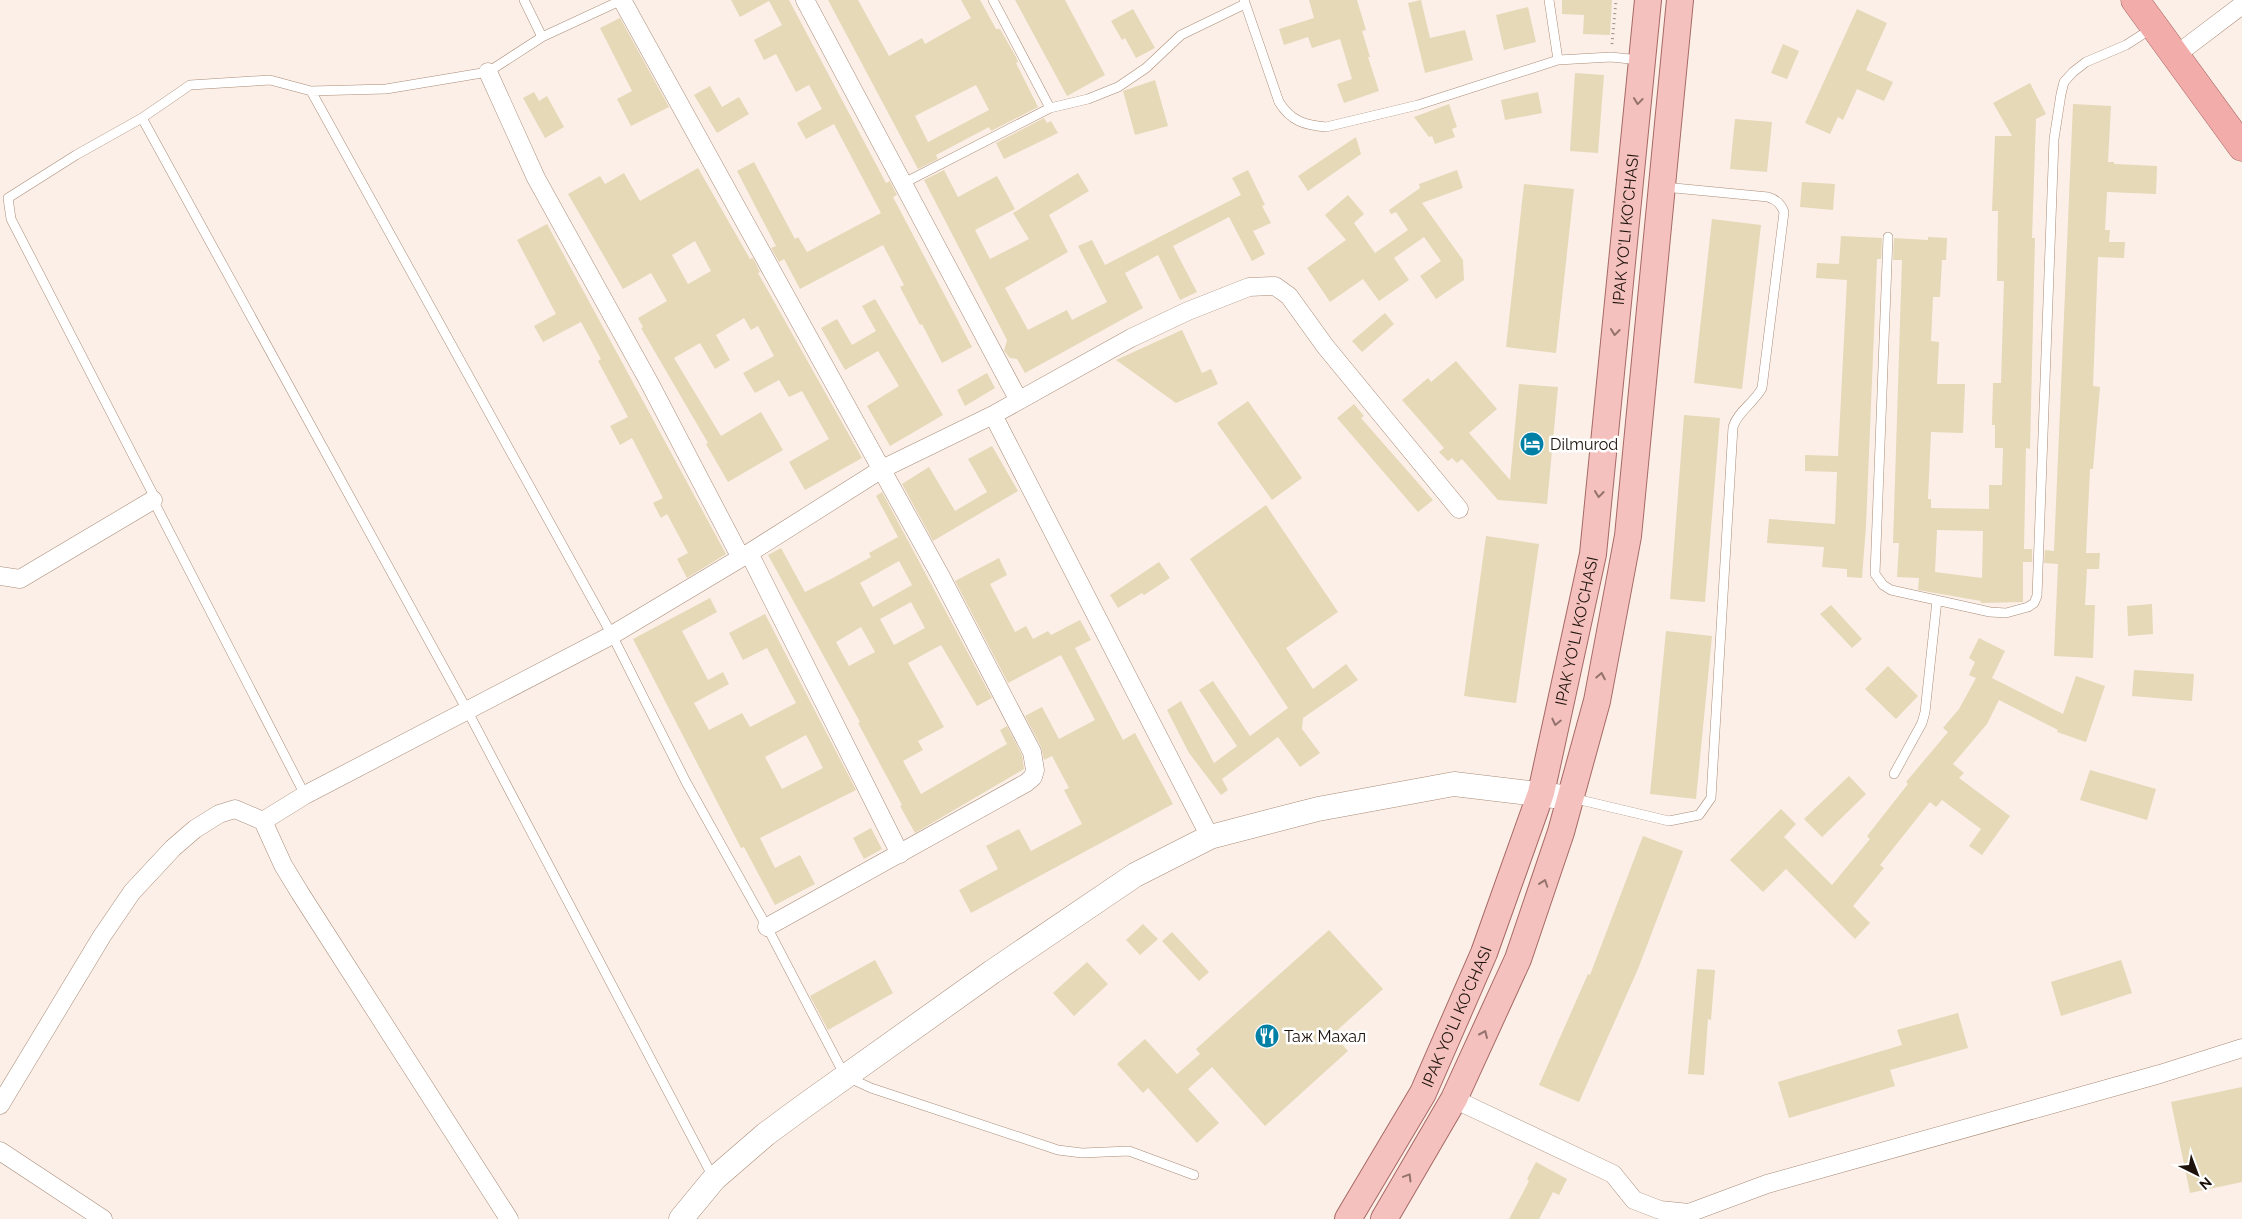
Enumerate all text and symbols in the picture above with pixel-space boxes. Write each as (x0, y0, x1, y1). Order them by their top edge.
one-way arrow (1633, 97, 1644, 105)
street label: IPAK YO'LI KO'CHASI (1608, 153, 1642, 306)
one-way arrow (1610, 328, 1621, 336)
hotel icon: Dilmurod (1519, 431, 1545, 457)
place label: Dilmurod (1550, 435, 1618, 454)
one-way arrow (1594, 490, 1605, 498)
street label: IPAK YO'LI KO'CHASI (1551, 555, 1602, 707)
one-way arrow (1596, 671, 1606, 680)
one-way arrow (1551, 718, 1562, 726)
one-way arrow (1538, 879, 1548, 887)
street label: IPAK YO'LI KO'CHASI (1417, 944, 1495, 1090)
restaurant icon: Таж Махал (1254, 1023, 1280, 1049)
place label: Таж Махал (1284, 1027, 1366, 1046)
one-way arrow (1478, 1030, 1488, 1039)
north arrow (2172, 1149, 2222, 1199)
one-way arrow (1402, 1173, 1412, 1182)
text: N (2196, 1174, 2215, 1193)

